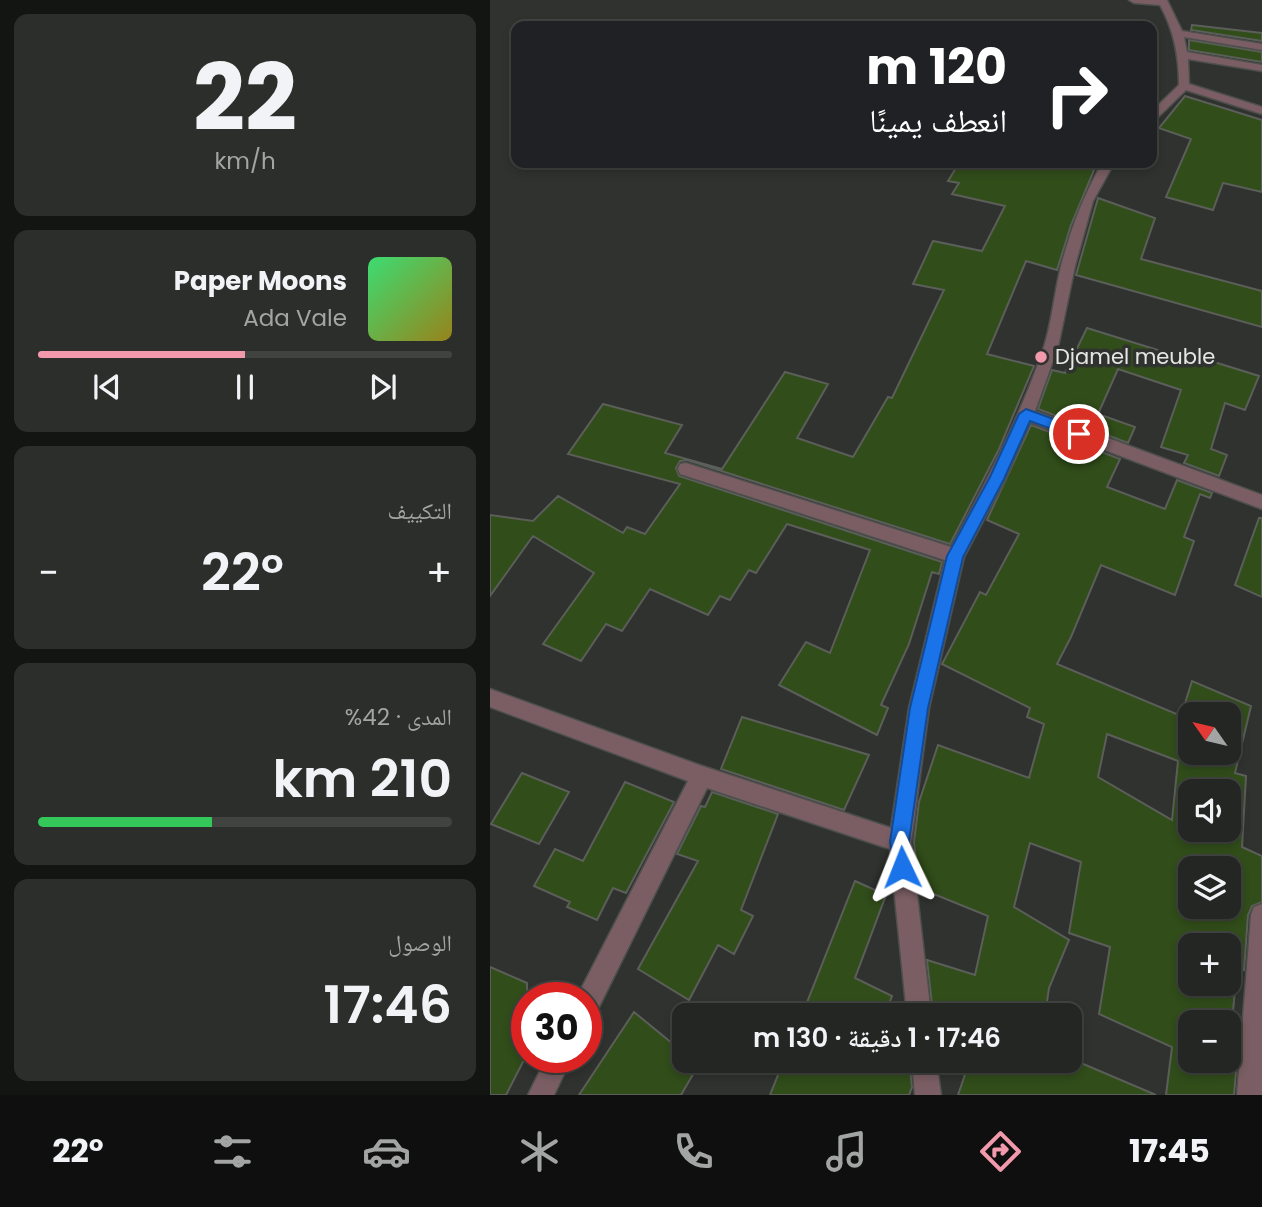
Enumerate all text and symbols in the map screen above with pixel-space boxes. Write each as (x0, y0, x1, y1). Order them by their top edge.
text: 120 m (866, 33, 1007, 101)
text: 22 (193, 34, 297, 162)
icon: right (1031, 49, 1122, 140)
text: انعطف يمينًا (869, 98, 1007, 143)
text: km/h (214, 145, 276, 177)
text: Paper Moons (174, 263, 347, 299)
text: Ada Vale (243, 302, 347, 334)
place label: Djamel meuble (1055, 342, 1215, 371)
marker: Djamel meuble (1033, 349, 1049, 365)
icon: previous (88, 368, 126, 406)
icon: pause (226, 368, 264, 406)
icon: next (364, 368, 402, 406)
pin (1049, 404, 1109, 464)
icon: arrive (1060, 415, 1098, 453)
text: التكييف (387, 495, 452, 527)
text: 22° (201, 536, 284, 609)
text: − (38, 546, 59, 599)
text: + (426, 546, 452, 599)
text: المدى · 42% (345, 701, 452, 733)
north arrow (1178, 702, 1241, 765)
map controls (1178, 702, 1241, 1073)
text: 210 km (272, 742, 452, 815)
button: sound (1178, 779, 1241, 842)
position arrow (865, 830, 939, 904)
button: layers (1178, 856, 1241, 919)
text: الوصول (388, 927, 452, 959)
button: + (1178, 933, 1241, 996)
text: 17:46 (323, 968, 452, 1041)
speed limit sign: 30 (511, 982, 602, 1073)
button: − (1178, 1010, 1241, 1073)
text: 17:46 · 1 دقيقة · 130 m (753, 1020, 1001, 1056)
icon: filters (208, 1127, 257, 1176)
icon: car (362, 1127, 411, 1176)
icon: climate (515, 1127, 564, 1176)
icon: phone (669, 1127, 718, 1176)
icon: music (822, 1127, 871, 1176)
icon: directions (976, 1127, 1025, 1176)
text: 22° (52, 1128, 104, 1173)
text: 17:45 (1129, 1128, 1210, 1173)

